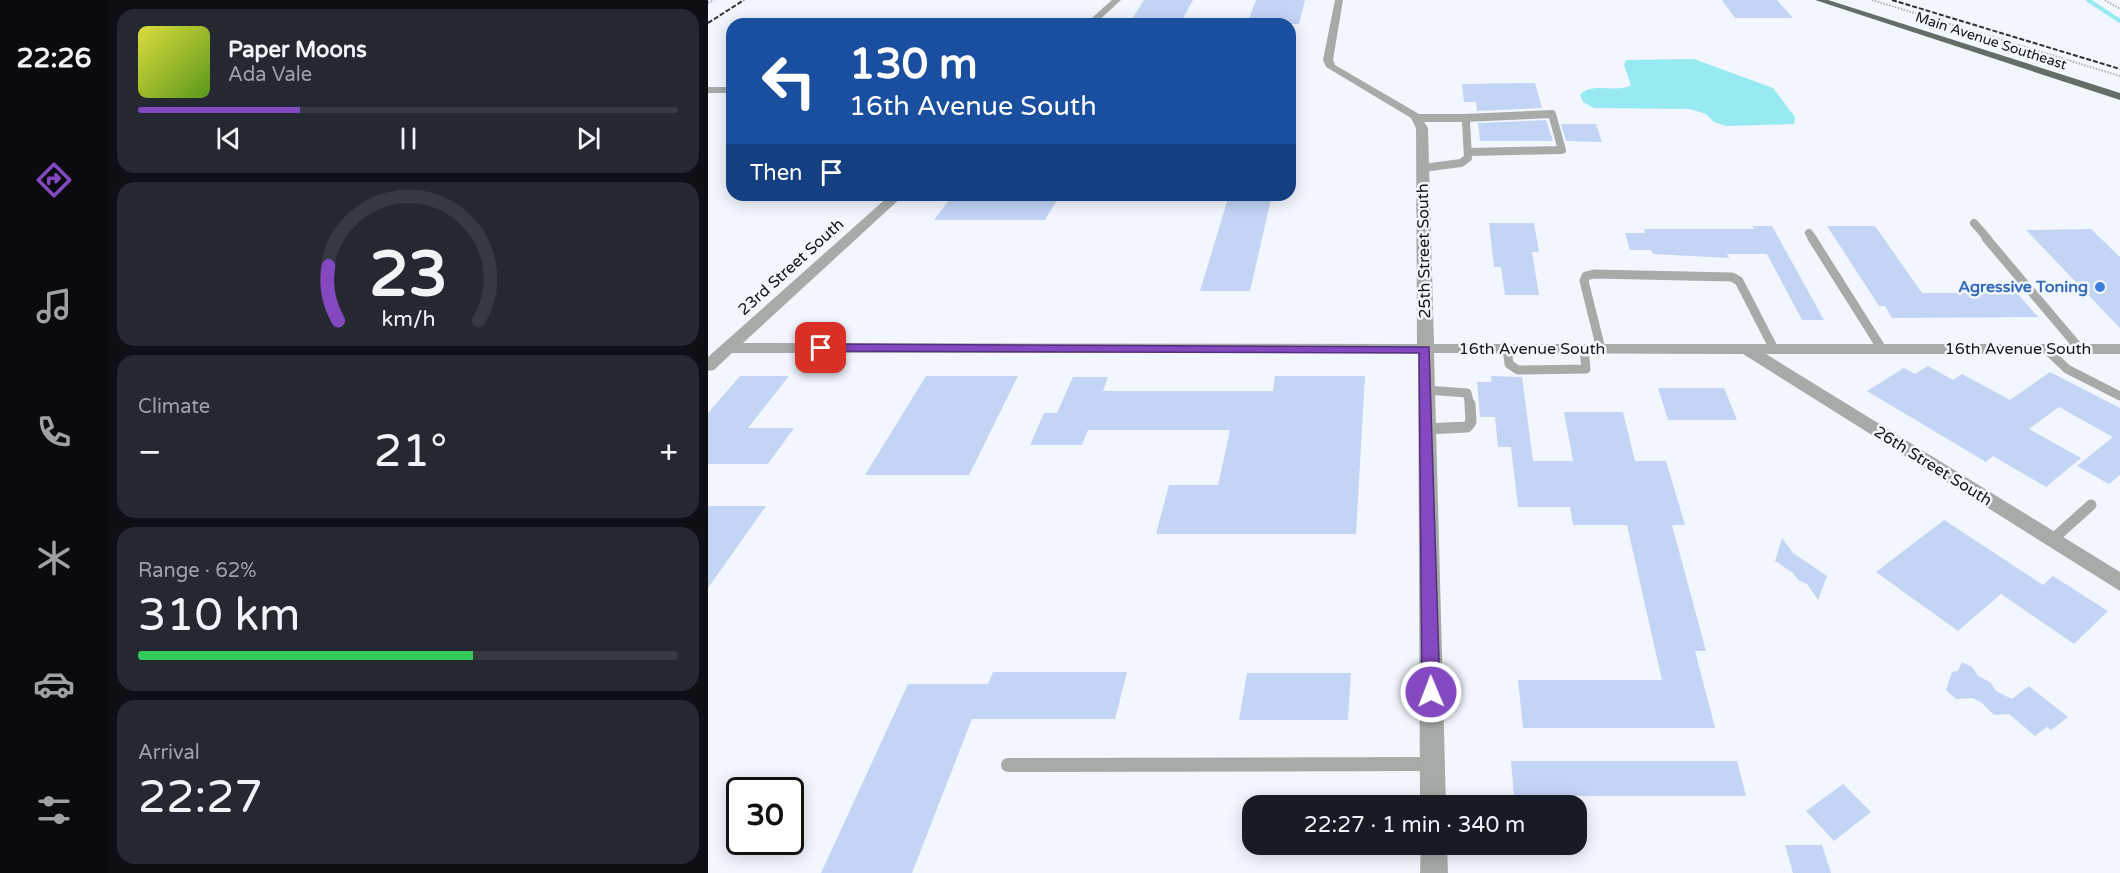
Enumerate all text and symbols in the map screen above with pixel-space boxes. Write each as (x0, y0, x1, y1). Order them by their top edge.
street label: Main Avenue Southeast (1913, 8, 2069, 74)
text: Paper Moons (228, 37, 367, 63)
text: 130 m (849, 39, 978, 90)
text: 22:26 (17, 42, 91, 75)
icon: left (750, 42, 828, 120)
text: Ada Vale (228, 63, 312, 87)
text: 16th Avenue South (849, 90, 1097, 123)
icon: previous (212, 122, 245, 155)
icon: pause (392, 122, 425, 155)
icon: next (572, 122, 605, 155)
icon: arrive (815, 156, 848, 189)
icon: directions (33, 159, 75, 201)
text: Then (750, 160, 803, 186)
street label: 25th Street South (1413, 183, 1435, 319)
street label: 23rd Street South (734, 214, 848, 320)
text: 23 (369, 238, 447, 313)
place label: Agressive Toning (1958, 277, 2088, 297)
marker: Agressive Toning (2093, 280, 2107, 294)
icon: music (33, 285, 75, 327)
text: km/h (381, 306, 435, 332)
pin (795, 322, 846, 373)
icon: arrive (804, 331, 837, 364)
street label: 16th Avenue South (1459, 339, 1605, 359)
street label: 16th Avenue South (1945, 339, 2091, 359)
text: Climate (138, 395, 210, 419)
icon: phone (33, 411, 75, 453)
street label: 26th Street South (1870, 422, 1996, 510)
text: 21° (374, 425, 447, 479)
text: − (138, 433, 162, 472)
text: + (659, 433, 678, 472)
icon: climate (33, 537, 75, 579)
text: Range · 62% (138, 559, 257, 583)
text: 310 km (138, 589, 300, 643)
position arrow (1399, 660, 1463, 724)
icon: car (33, 663, 75, 705)
text: Arrival (138, 741, 200, 765)
text: 22:27 (138, 771, 263, 825)
speed limit sign: 30 (726, 777, 804, 855)
icon: filters (33, 789, 75, 831)
text: 22:27 · 1 min · 340 m (1304, 812, 1525, 838)

